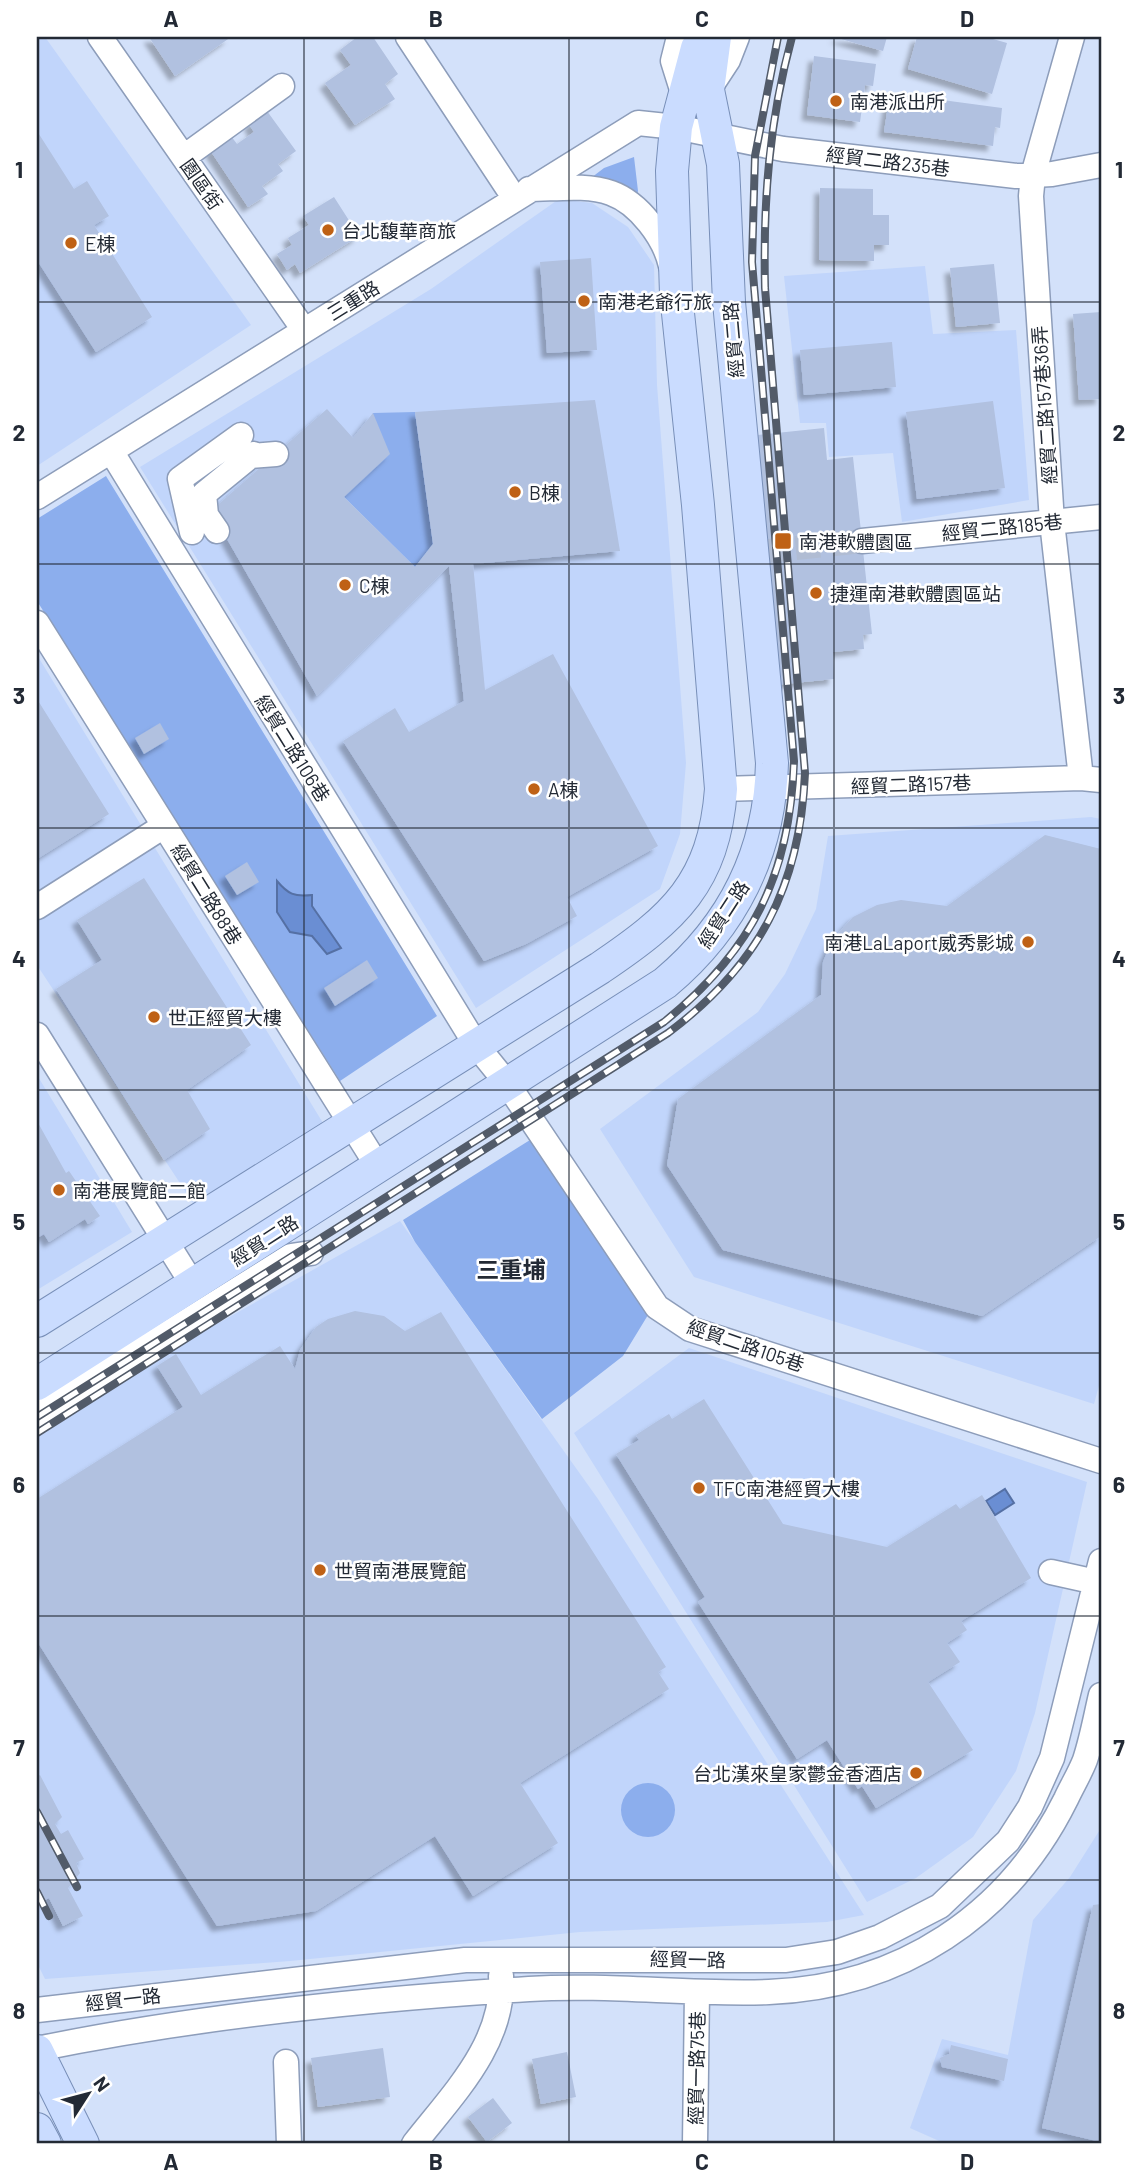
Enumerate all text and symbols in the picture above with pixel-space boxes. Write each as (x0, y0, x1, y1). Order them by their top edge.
text: A (163, 4, 179, 32)
text: B (429, 4, 443, 32)
text: C (695, 4, 709, 32)
text: D (960, 4, 974, 32)
place label: 南港派出所 (850, 90, 945, 113)
marker: 南港派出所 (828, 93, 844, 109)
street label: 經貿二路235巷 (825, 142, 951, 180)
street label: 園區街 (176, 154, 228, 214)
text: 1 (15, 155, 23, 183)
text: 1 (1115, 155, 1123, 183)
place label: 台北馥華商旅 (342, 219, 456, 242)
marker: 台北馥華商旅 (320, 222, 336, 238)
place label: E棟 (85, 232, 116, 255)
marker: E棟 (63, 235, 79, 251)
street label: 三重路 (323, 275, 383, 325)
place label: 南港老爺行旅 (598, 290, 712, 313)
marker: 南港老爺行旅 (576, 293, 592, 309)
street label: 經貿二路 (718, 301, 748, 379)
street label: 經貿二路157巷36弄 (1027, 325, 1061, 485)
text: 2 (13, 418, 25, 446)
text: 2 (1113, 418, 1125, 446)
place label: B棟 (529, 481, 560, 504)
marker: B棟 (507, 484, 523, 500)
street label: 經貿二路185巷 (940, 509, 1064, 545)
place label: 南港軟體園區 (799, 530, 913, 553)
marker: 南港軟體園區 (773, 531, 793, 551)
place label: C棟 (359, 574, 390, 597)
marker: C棟 (337, 577, 353, 593)
place label: 捷運南港軟體園區站 (830, 582, 1001, 605)
marker: 捷運南港軟體園區站 (808, 585, 824, 601)
text: 3 (13, 681, 25, 709)
text: 3 (1113, 681, 1125, 709)
street label: 經貿二路106巷 (251, 690, 335, 806)
street label: 經貿二路157巷 (850, 770, 972, 798)
place label: A棟 (548, 778, 579, 801)
marker: A棟 (526, 781, 542, 797)
street label: 經貿二路88巷 (167, 839, 247, 949)
street label: 經貿二路 (693, 876, 753, 952)
place label: 南港LaLaport威秀影城 (824, 931, 1014, 954)
marker: 南港LaLaport威秀影城 (1020, 934, 1036, 950)
text: 4 (12, 944, 26, 972)
text: 4 (1112, 944, 1126, 972)
place label: 世正經貿大樓 (168, 1006, 282, 1029)
marker: 世正經貿大樓 (146, 1009, 162, 1025)
place label: 南港展覽館二館 (73, 1179, 206, 1202)
marker: 南港展覽館二館 (51, 1182, 67, 1198)
text: 5 (13, 1207, 25, 1235)
text: 5 (1113, 1207, 1125, 1235)
street label: 經貿二路 (226, 1210, 302, 1270)
district label: 三重埔 (477, 1255, 546, 1283)
street label: 經貿二路105巷 (685, 1314, 807, 1376)
text: 6 (13, 1470, 25, 1498)
text: 6 (1113, 1470, 1125, 1498)
place label: TFC南港經貿大樓 (713, 1477, 860, 1500)
marker: TFC南港經貿大樓 (691, 1480, 707, 1496)
place label: 世貿南港展覽館 (334, 1559, 467, 1582)
marker: 世貿南港展覽館 (312, 1562, 328, 1578)
text: 7 (13, 1733, 25, 1761)
text: 7 (1113, 1733, 1125, 1761)
place label: 台北漢來皇家鬱金香酒店 (693, 1762, 902, 1785)
marker: 台北漢來皇家鬱金香酒店 (908, 1765, 924, 1781)
street label: 經貿一路 (650, 1947, 726, 1971)
street label: 經貿一路 (84, 1983, 162, 2015)
text: 8 (13, 1996, 25, 2024)
text: 8 (1113, 1996, 1125, 2024)
street label: 經貿一路75巷 (684, 2011, 708, 2125)
north arrow (52, 2058, 122, 2128)
text: N (89, 2072, 115, 2096)
text: A (163, 2147, 179, 2175)
text: B (429, 2147, 443, 2175)
text: C (695, 2147, 709, 2175)
text: D (960, 2147, 974, 2175)

